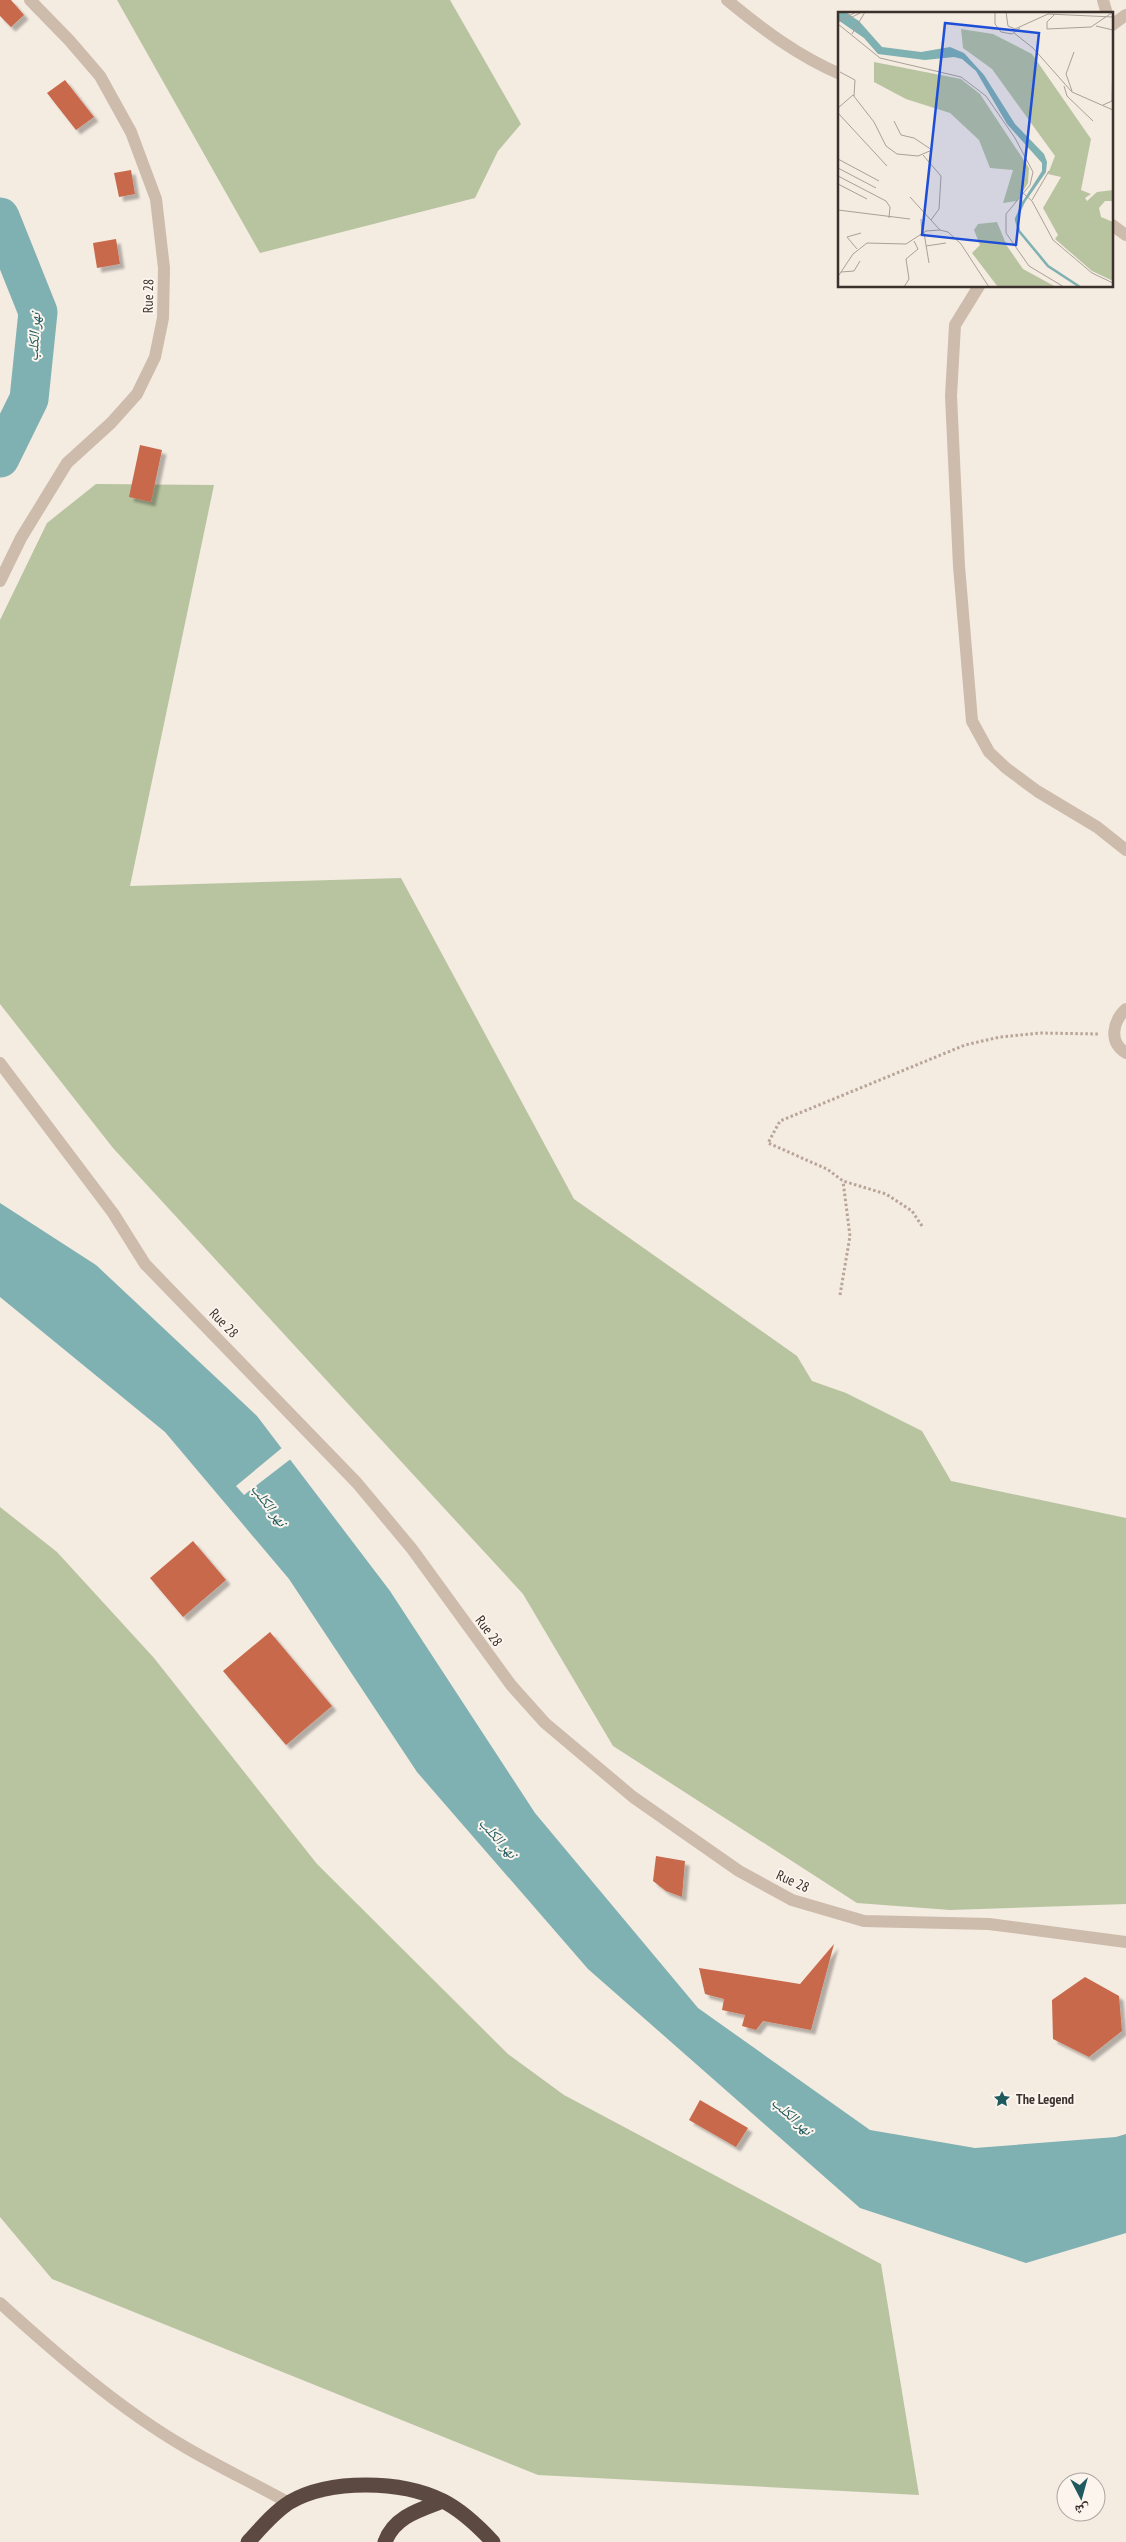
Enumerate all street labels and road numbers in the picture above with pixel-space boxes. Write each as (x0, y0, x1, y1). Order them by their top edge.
street label: Rue 28 (139, 279, 157, 313)
street label: Rue 28 (206, 1304, 242, 1342)
street label: Rue 28 (472, 1612, 506, 1650)
street label: Rue 28 (774, 1866, 812, 1896)

